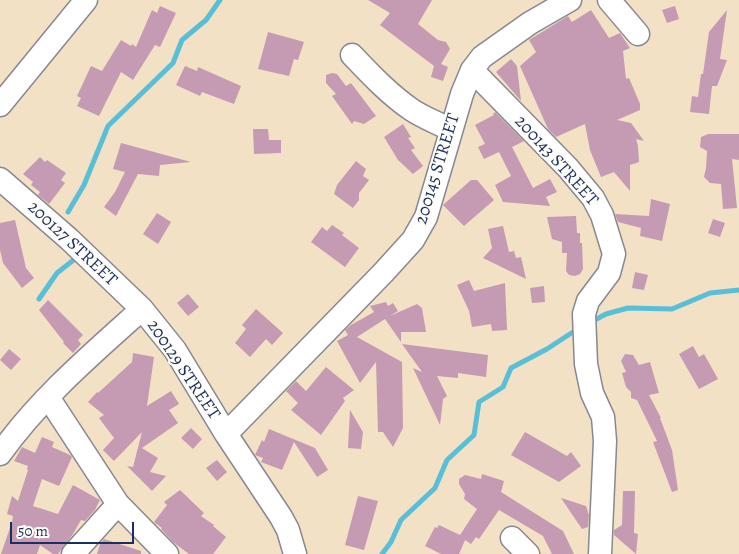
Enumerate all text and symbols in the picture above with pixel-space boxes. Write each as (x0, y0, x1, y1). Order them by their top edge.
street label: 200145 STREET (411, 111, 465, 227)
street label: 200143 STREET (510, 111, 602, 211)
street label: 200127 STREET (23, 197, 121, 291)
street label: 200129 STREET (142, 316, 224, 424)
scale bar (12, 512, 136, 544)
text: 50 m (18, 521, 48, 541)

